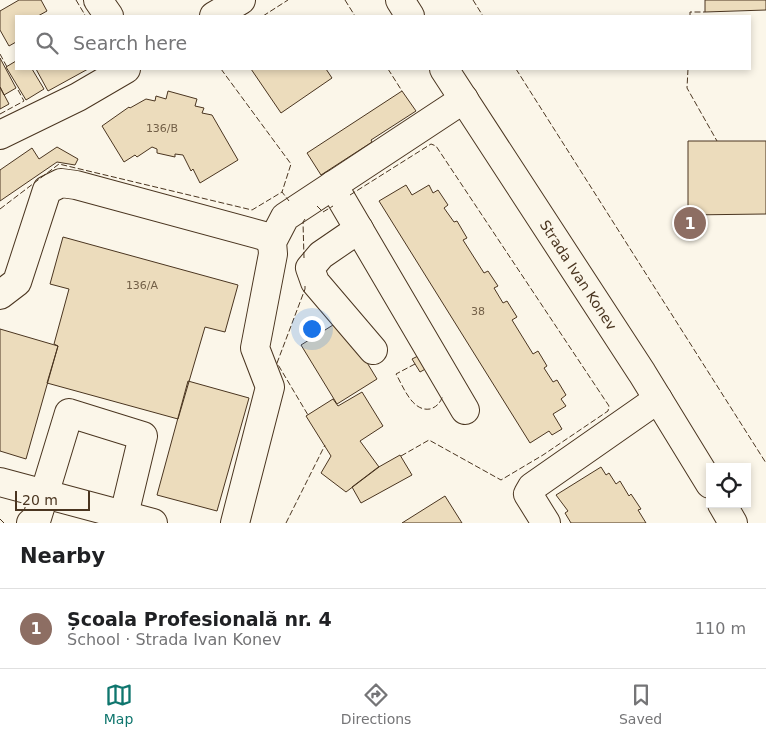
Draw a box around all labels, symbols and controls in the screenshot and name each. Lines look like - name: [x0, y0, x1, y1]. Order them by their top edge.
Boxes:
- search box: [15, 15, 751, 70]
- icon: search: [33, 29, 61, 57]
- text: Search here: [73, 32, 187, 54]
- house number: 136/B: [146, 122, 178, 135]
- pin: 1: [674, 204, 706, 242]
- street label: Strada Ivan Konev: [537, 217, 620, 333]
- house number: 136/A: [126, 279, 159, 292]
- house number: 38: [471, 305, 485, 318]
- your location: [299, 316, 325, 342]
- map controls: [706, 463, 751, 508]
- button: locate: [706, 463, 751, 508]
- scale bar: [15, 488, 90, 511]
- text: 20 m: [22, 492, 58, 508]
- text: Nearby: [20, 544, 105, 568]
- text: Școala Profesională nr. 4: [67, 608, 332, 630]
- text: 1: [30, 619, 42, 638]
- text: 110 m: [695, 619, 746, 638]
- text: School · Strada Ivan Konev: [67, 630, 281, 649]
- tab: Map: [104, 681, 133, 727]
- tab: Directions: [341, 681, 411, 727]
- tab: Saved: [619, 681, 662, 727]

